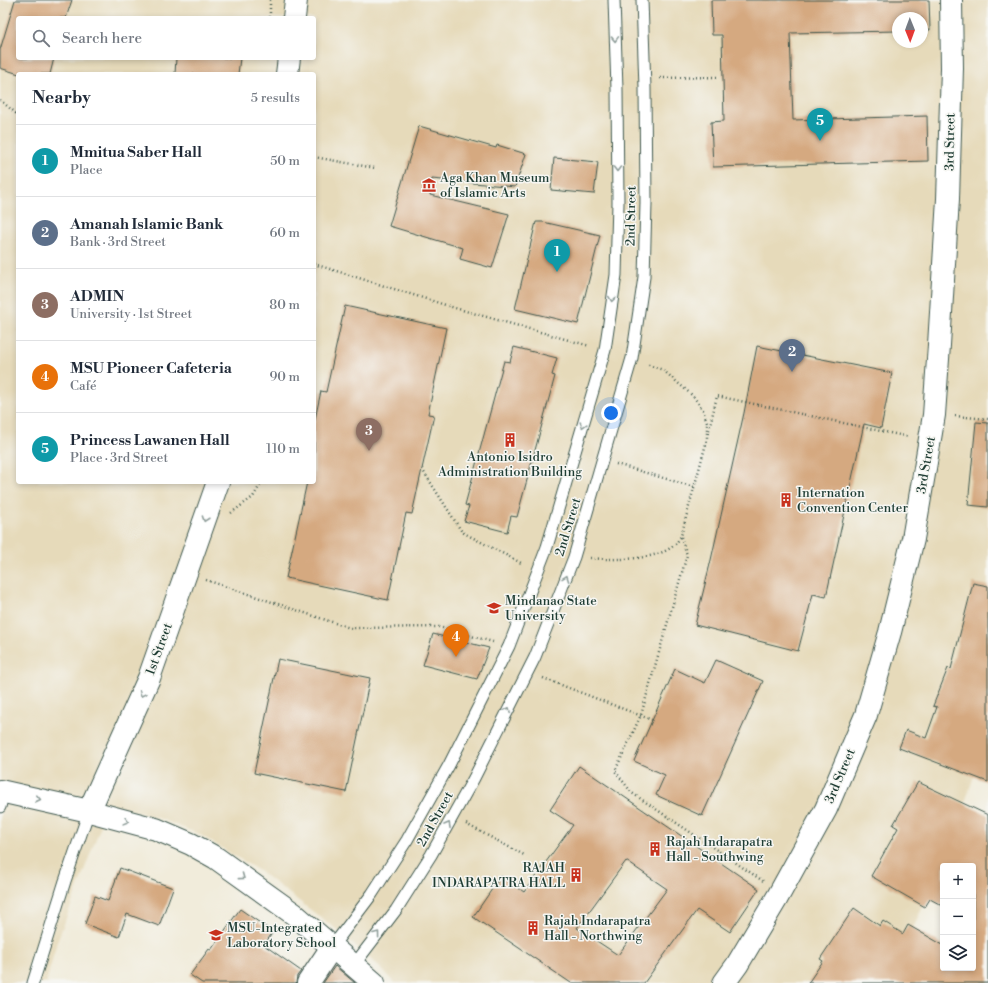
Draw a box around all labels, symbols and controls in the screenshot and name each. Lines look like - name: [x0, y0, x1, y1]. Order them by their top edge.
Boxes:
- north arrow: [892, 12, 928, 48]
- search box: [16, 16, 316, 60]
- icon: search: [30, 27, 52, 49]
- text: Search here: [62, 29, 142, 48]
- one-way arrow: [611, 36, 619, 42]
- text: Nearby: [32, 87, 91, 109]
- text: 5 results: [251, 90, 300, 106]
- pin: 5: [807, 108, 833, 141]
- street label: 3rd Street: [941, 112, 959, 171]
- text: Mmitua Saber Hall: [70, 143, 202, 162]
- text: 1: [42, 153, 48, 169]
- text: 50 m: [270, 153, 300, 169]
- text: Place: [70, 162, 102, 178]
- one-way arrow: [613, 166, 621, 172]
- place label: Aga Khan Museum of Islamic Arts: [439, 170, 550, 201]
- museum icon: Aga Khan Museum of Islamic Arts: [421, 177, 437, 193]
- street label: 2nd Street: [622, 185, 640, 246]
- text: Amanah Islamic Bank: [70, 215, 223, 234]
- text: 2: [41, 225, 49, 241]
- text: 60 m: [269, 225, 300, 241]
- text: Bank · 3rd Street: [70, 234, 166, 250]
- pin: 1: [544, 239, 570, 272]
- text: ADMIN: [70, 287, 124, 306]
- one-way arrow: [608, 296, 617, 302]
- text: 3: [41, 297, 49, 313]
- text: 80 m: [269, 297, 300, 313]
- text: University · 1st Street: [70, 306, 192, 322]
- pin: 2: [779, 339, 805, 372]
- text: MSU Pioneer Cafeteria: [70, 359, 232, 378]
- text: 4: [41, 369, 49, 385]
- text: 90 m: [269, 369, 300, 385]
- text: Café: [70, 378, 97, 394]
- your location: [601, 403, 621, 423]
- pin: 3: [356, 418, 382, 451]
- one-way arrow: [579, 421, 588, 428]
- text: Princess Lawanen Hall: [70, 431, 230, 450]
- building icon: Antonio Isidro Administration Building: [502, 432, 518, 448]
- street label: 3rd Street: [913, 435, 939, 495]
- text: 5: [41, 441, 49, 457]
- text: 110 m: [266, 441, 300, 457]
- place label: Antonio Isidro Administration Building: [437, 449, 582, 480]
- text: Place · 3rd Street: [70, 450, 168, 466]
- place label: Internation Convention Center: [797, 485, 908, 516]
- building icon: Internation Convention Center: [778, 492, 794, 508]
- street label: 2nd Street: [552, 495, 585, 558]
- one-way arrow: [201, 515, 210, 522]
- one-way arrow: [561, 575, 569, 582]
- place label: Mindanao State University: [505, 593, 597, 624]
- school or university icon: Mindanao State University: [486, 600, 502, 616]
- street label: 1st Street: [142, 621, 176, 677]
- pin: 4: [443, 624, 469, 657]
- one-way arrow: [139, 689, 147, 697]
- one-way arrow: [503, 707, 511, 714]
- street label: 3rd Street: [821, 746, 859, 806]
- street label: 2nd Street: [413, 788, 457, 849]
- one-way arrow: [35, 795, 41, 803]
- one-way arrow: [123, 816, 130, 825]
- one-way arrow: [443, 822, 450, 829]
- place label: Rajah Indarapatra Hall - Southwing: [666, 834, 773, 865]
- building icon: Rajah Indarapatra Hall - Southwing: [647, 841, 663, 857]
- place label: RAJAH INDARAPATRA HALL: [432, 860, 566, 891]
- map controls: [940, 863, 976, 971]
- button: +: [940, 863, 976, 899]
- building icon: RAJAH INDARAPATRA HALL: [568, 867, 584, 883]
- one-way arrow: [238, 872, 245, 879]
- button: −: [940, 899, 976, 935]
- place label: Rajah Indarapatra Hall - Northwing: [544, 913, 651, 944]
- place label: MSU-Integrated Laboratory School: [227, 920, 336, 951]
- building icon: Rajah Indarapatra Hall - Northwing: [525, 920, 541, 936]
- school or university icon: MSU-Integrated Laboratory School: [208, 927, 224, 943]
- one-way arrow: [372, 931, 380, 938]
- button: layers: [940, 935, 976, 971]

